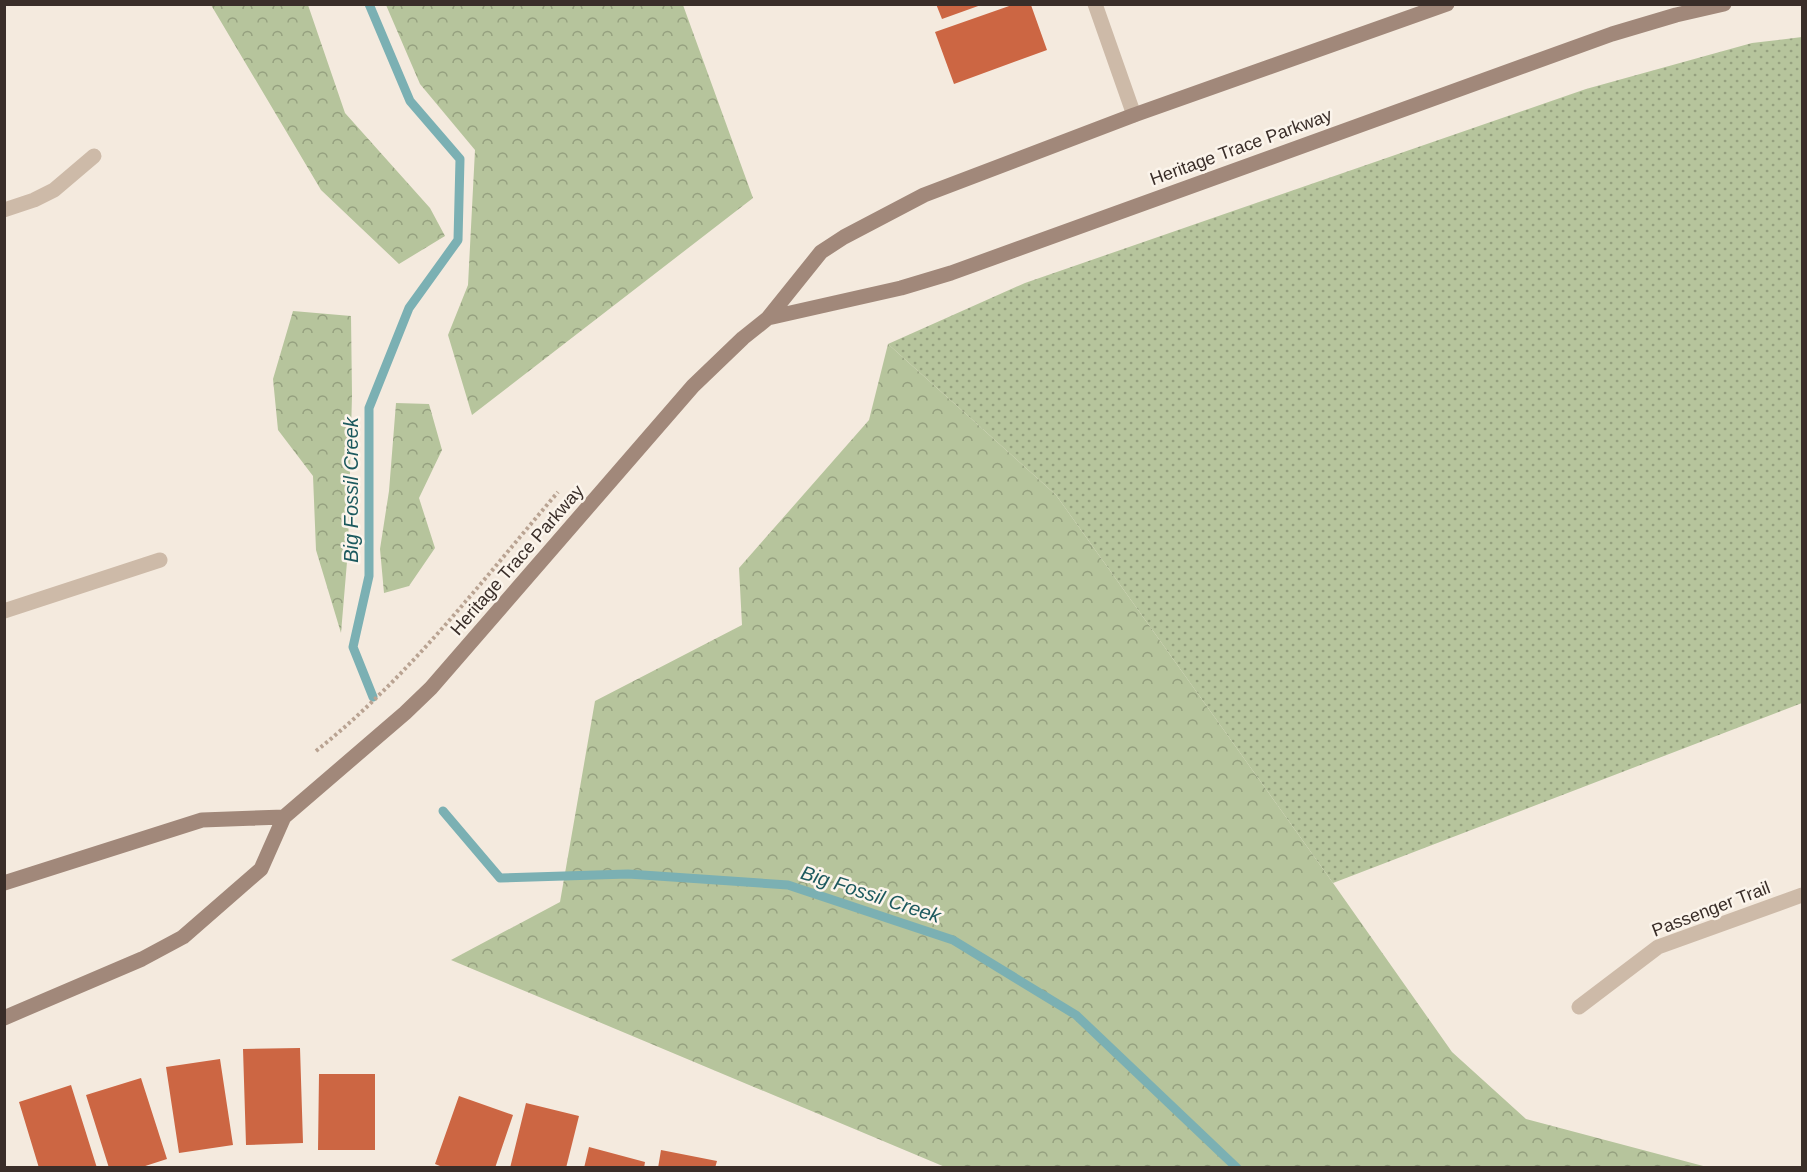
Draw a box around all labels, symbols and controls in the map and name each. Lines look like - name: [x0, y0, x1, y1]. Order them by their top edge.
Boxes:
- street label: Heritage Trace Parkway: [1147, 105, 1335, 189]
- water label: Big Fossil Creek: [340, 416, 362, 563]
- street label: Heritage Trace Parkway: [446, 481, 588, 639]
- water label: Big Fossil Creek: [798, 861, 945, 927]
- street label: Passenger Trail: [1649, 877, 1773, 941]

